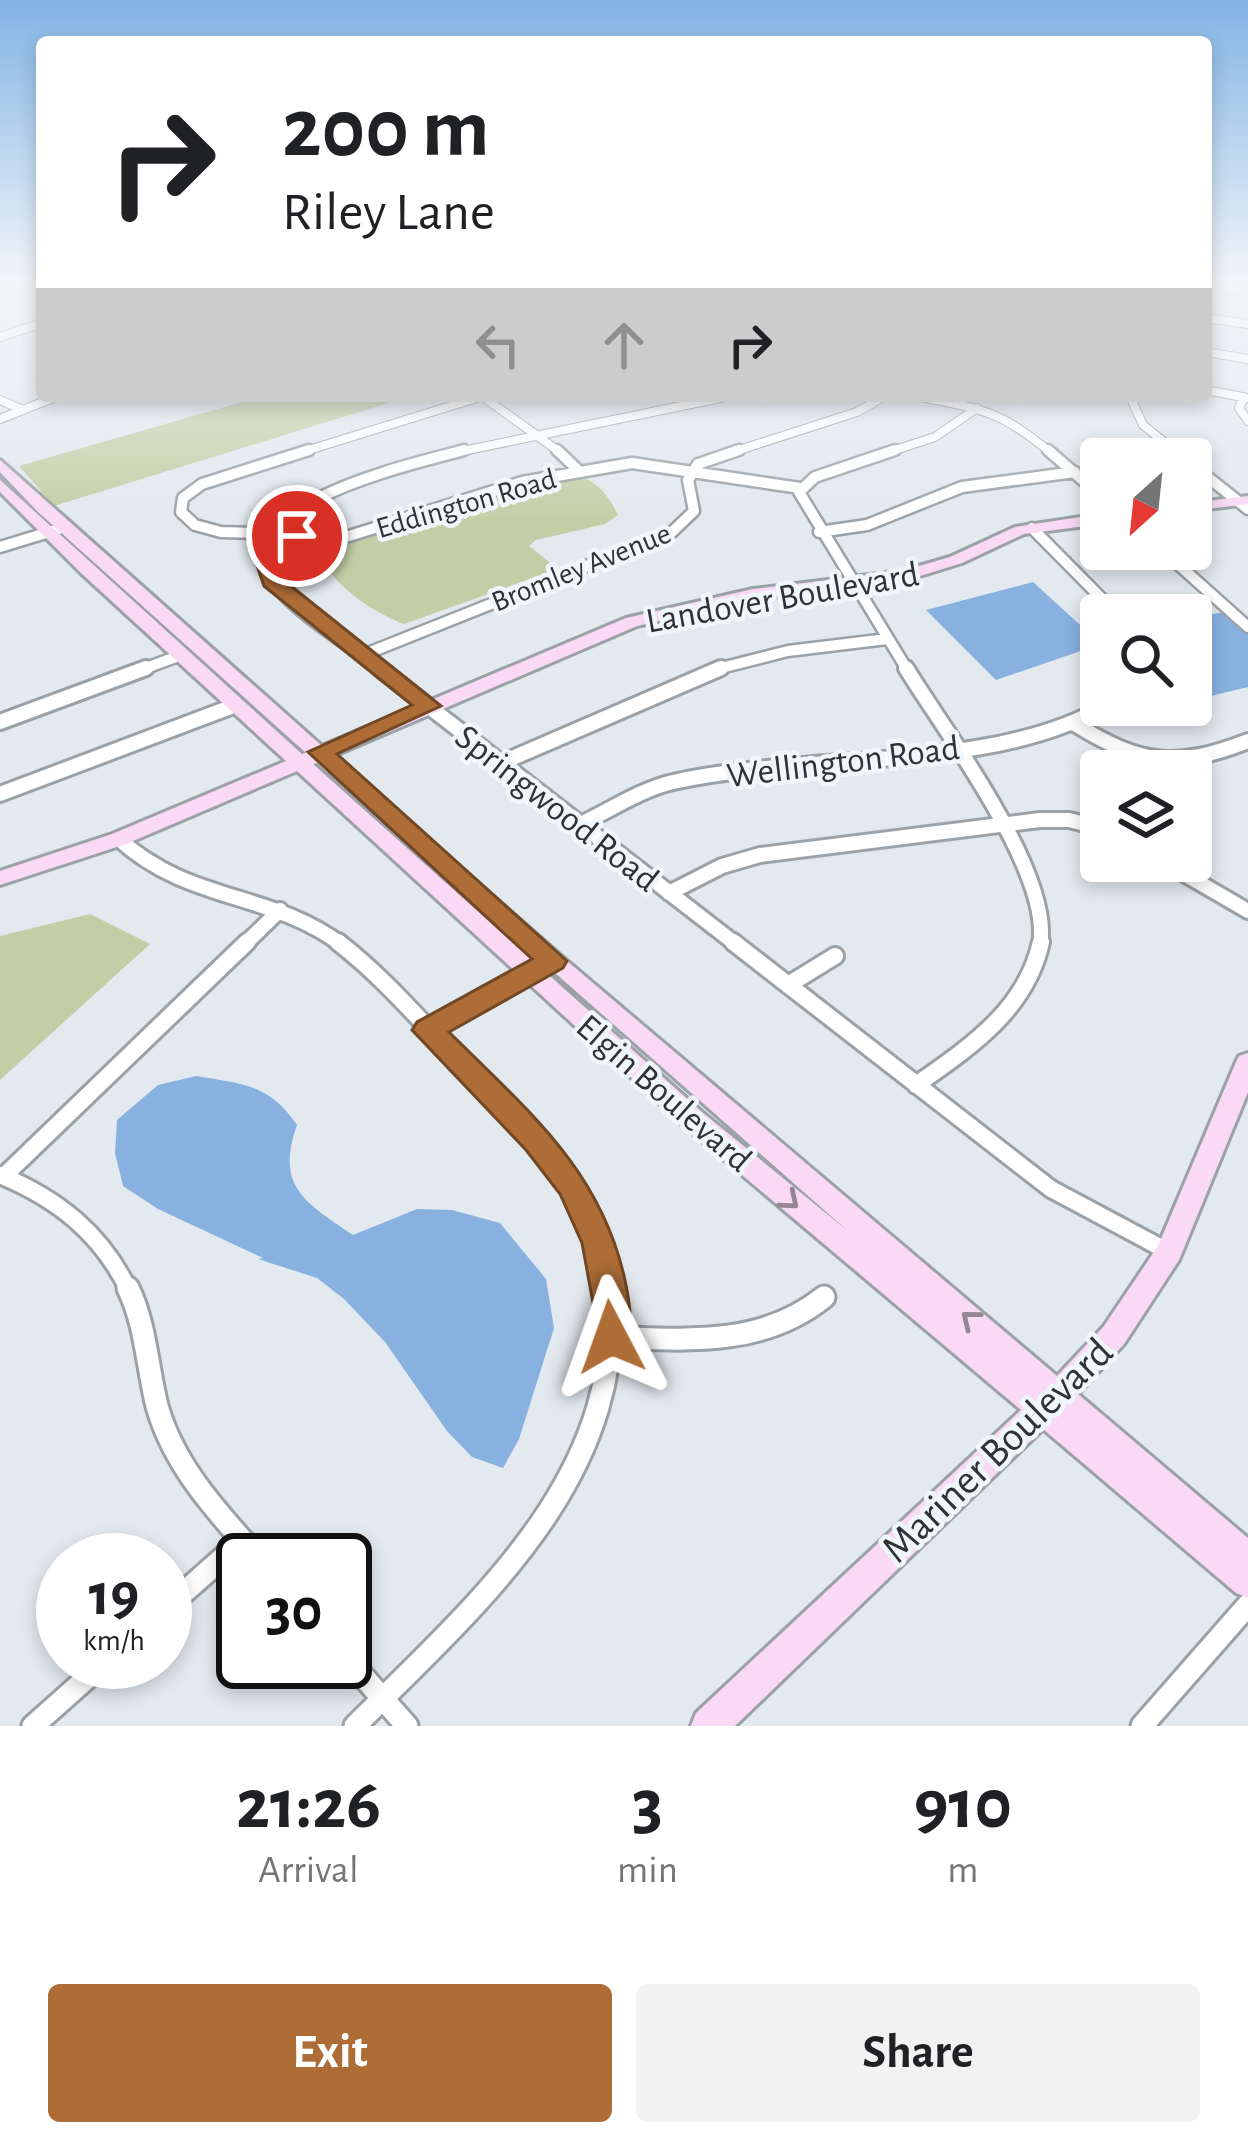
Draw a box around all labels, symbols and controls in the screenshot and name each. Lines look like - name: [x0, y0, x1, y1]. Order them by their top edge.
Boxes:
- icon: right: [84, 84, 240, 240]
- text: 200 m: [282, 88, 490, 172]
- text: Riley Lane: [282, 186, 495, 240]
- icon: left: [465, 312, 531, 378]
- icon: ahead: [591, 312, 657, 378]
- icon: right: [717, 312, 783, 378]
- north arrow: [1080, 438, 1212, 570]
- map controls: [1080, 438, 1212, 882]
- street label: Eddington Road: [373, 464, 560, 544]
- pin: [246, 485, 348, 587]
- icon: arrive: [264, 503, 330, 569]
- street label: Bromley Avenue: [488, 518, 675, 617]
- street label: Landover Boulevard: [643, 556, 921, 640]
- button: search: [1080, 594, 1212, 726]
- street label: Springwood Road: [448, 718, 665, 899]
- street label: Wellington Road: [725, 730, 962, 794]
- button: layers: [1080, 750, 1212, 882]
- street label: Elgin Boulevard: [569, 1008, 758, 1179]
- one-way arrow: [776, 1186, 798, 1208]
- position arrow: [548, 1274, 674, 1400]
- one-way arrow: [962, 1312, 984, 1333]
- street label: Mariner Boulevard: [874, 1330, 1121, 1571]
- speed limit sign: 30: [216, 1533, 372, 1689]
- text: 19: [89, 1566, 139, 1626]
- text: km/h: [83, 1626, 145, 1656]
- text: 21:26: [236, 1769, 381, 1841]
- text: 3: [632, 1769, 663, 1841]
- text: 910: [914, 1769, 1012, 1841]
- text: Arrival: [258, 1851, 359, 1890]
- text: min: [617, 1851, 678, 1890]
- text: m: [947, 1851, 978, 1890]
- button: Exit: [48, 1984, 612, 2122]
- button: Share: [636, 1984, 1200, 2122]

